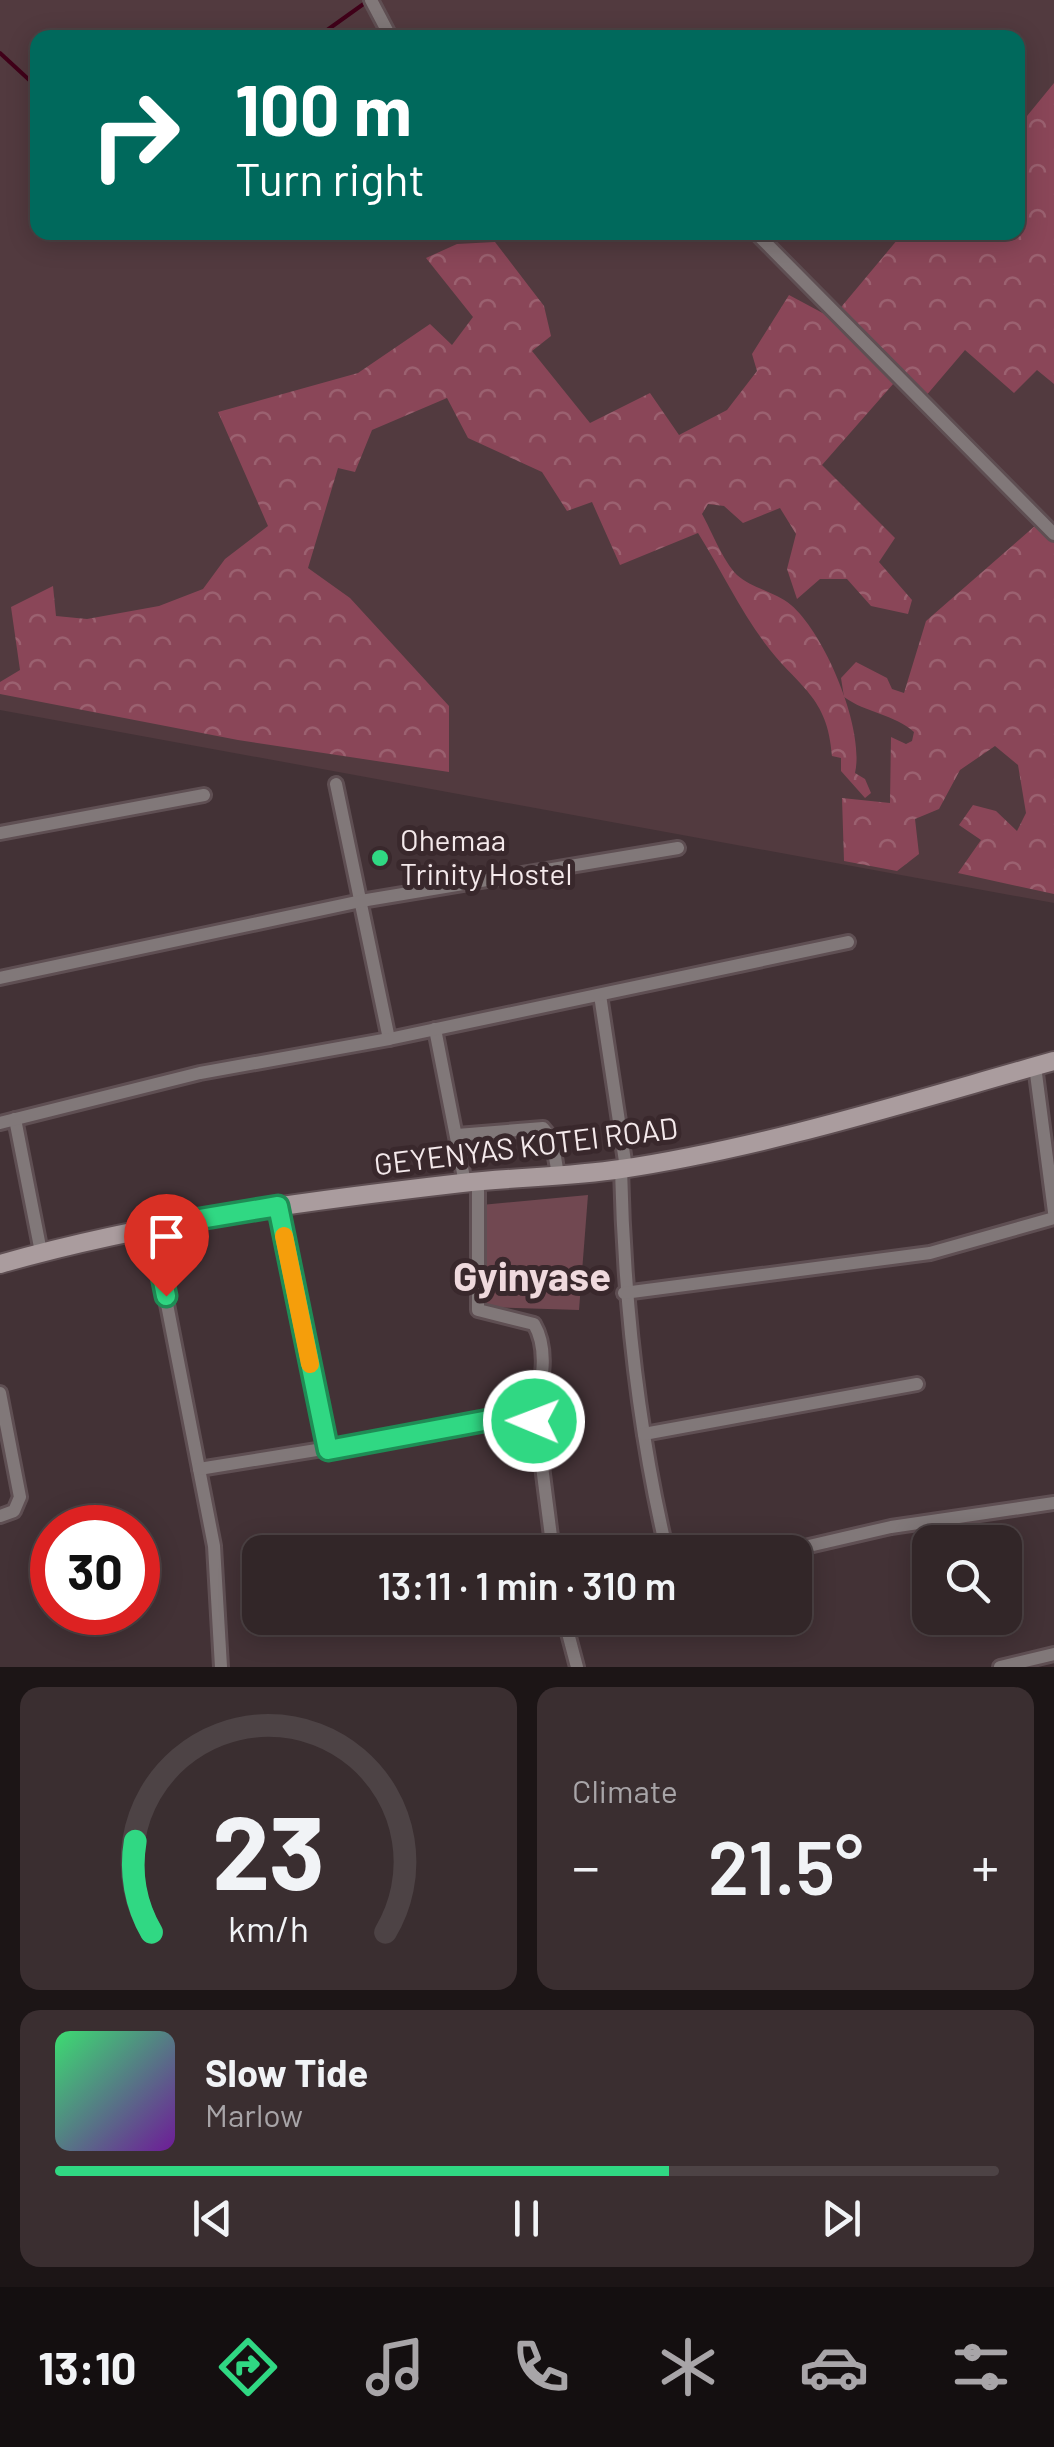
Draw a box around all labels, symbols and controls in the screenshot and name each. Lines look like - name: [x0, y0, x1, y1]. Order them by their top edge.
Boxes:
- text: 100 m: [235, 66, 412, 150]
- icon: right: [70, 70, 200, 200]
- text: Turn right: [235, 151, 425, 205]
- place label: Ohemaa Trinity Hostel: [400, 821, 572, 891]
- marker: Ohemaa Trinity Hostel: [369, 847, 391, 869]
- street label: GEYENYAS KOTEI ROAD: [372, 1109, 680, 1182]
- pin: [124, 1194, 209, 1297]
- icon: arrive: [139, 1209, 194, 1264]
- district label: Gyinyase: [453, 1251, 611, 1299]
- position arrow: [482, 1369, 586, 1473]
- speed limit sign: 30: [30, 1505, 160, 1635]
- map controls: [912, 1525, 1022, 1635]
- button: search: [912, 1525, 1022, 1635]
- text: 13:11 · 1 min · 310 m: [378, 1562, 676, 1608]
- text: Climate: [572, 1771, 678, 1809]
- text: 23: [212, 1786, 325, 1911]
- text: 21.5°: [708, 1820, 863, 1910]
- text: −: [572, 1832, 600, 1898]
- text: +: [971, 1832, 999, 1898]
- text: km/h: [228, 1906, 309, 1949]
- text: Slow Tide: [205, 2049, 368, 2095]
- text: Marlow: [205, 2095, 303, 2133]
- icon: previous: [185, 2191, 240, 2246]
- icon: pause: [499, 2191, 554, 2246]
- icon: next: [814, 2191, 869, 2246]
- icon: directions: [213, 2332, 283, 2402]
- icon: music: [360, 2332, 430, 2402]
- icon: phone: [506, 2332, 576, 2402]
- icon: climate: [653, 2332, 723, 2402]
- icon: car: [799, 2332, 869, 2402]
- icon: filters: [946, 2332, 1016, 2402]
- text: 13:10: [38, 2340, 136, 2394]

